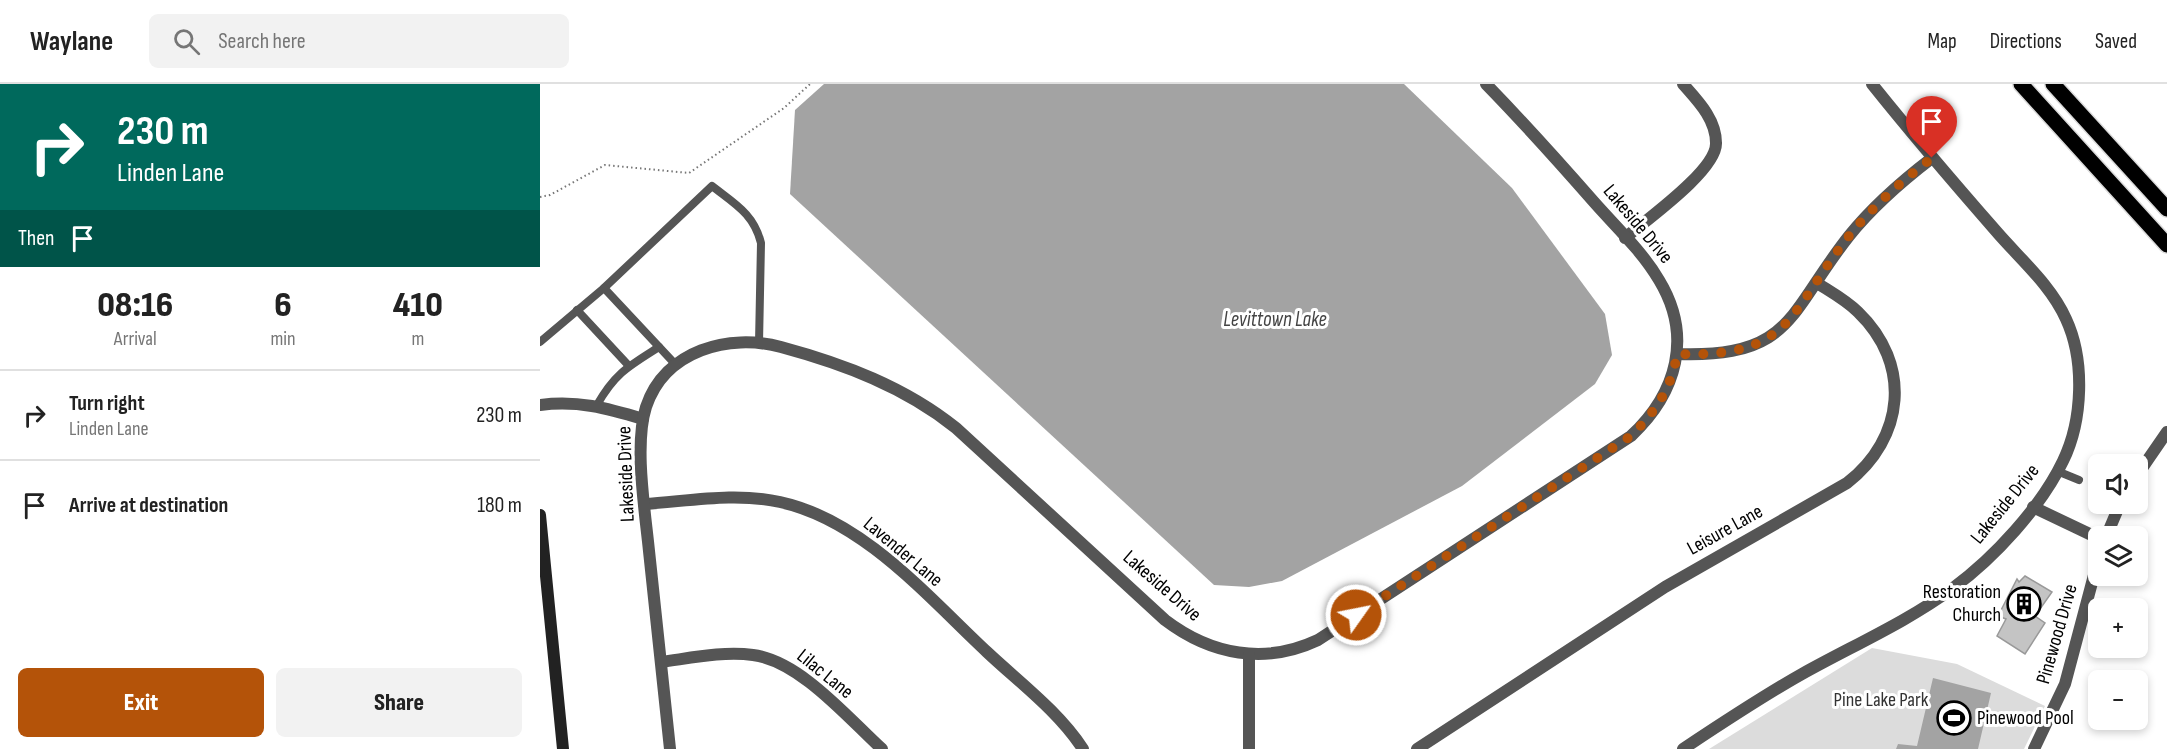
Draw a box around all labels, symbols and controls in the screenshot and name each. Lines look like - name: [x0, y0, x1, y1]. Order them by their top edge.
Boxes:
- search box: [149, 14, 569, 68]
- text: Waylane: [30, 25, 113, 58]
- icon: search: [170, 25, 203, 58]
- text: Search here: [218, 28, 306, 55]
- text: Map: [1927, 29, 1957, 54]
- text: Directions: [1990, 29, 2062, 54]
- text: Saved: [2095, 29, 2137, 54]
- pin: [1906, 96, 1957, 158]
- icon: arrive: [1915, 105, 1948, 138]
- text: 230 m: [117, 106, 209, 157]
- icon: right: [18, 108, 96, 186]
- text: Linden Lane: [117, 157, 224, 189]
- street label: Lakeside Drive: [1598, 180, 1678, 268]
- icon: arrive: [66, 222, 99, 255]
- text: Then: [18, 225, 54, 252]
- text: 08:16: [97, 284, 173, 327]
- text: 6: [274, 284, 292, 327]
- text: 410: [393, 284, 443, 327]
- water label: Levittown Lake: [1223, 307, 1327, 332]
- text: Arrival: [114, 327, 157, 351]
- text: min: [270, 327, 296, 351]
- text: m: [411, 327, 424, 351]
- text: Turn right: [69, 390, 145, 417]
- icon: right: [18, 399, 51, 432]
- text: 230 m: [476, 402, 522, 429]
- text: Linden Lane: [69, 417, 149, 441]
- street label: Lakeside Drive: [612, 426, 640, 522]
- map controls: [2088, 454, 2148, 730]
- button: sound: [2088, 454, 2148, 514]
- street label: Lakeside Drive: [1966, 459, 2044, 549]
- icon: arrive: [18, 489, 51, 522]
- text: Arrive at destination: [69, 492, 228, 519]
- text: 180 m: [477, 492, 522, 519]
- street label: Leisure Lane: [1683, 499, 1767, 561]
- street label: Lavender Lane: [858, 512, 948, 592]
- button: layers: [2088, 526, 2148, 586]
- street label: Lakeside Drive: [1118, 546, 1206, 626]
- place label: Restoration Church: [1923, 580, 2001, 627]
- street label: Pinewood Drive: [2031, 581, 2083, 687]
- position arrow: [1324, 583, 1388, 647]
- building icon: Restoration Church: [2006, 586, 2042, 622]
- button: +: [2088, 598, 2148, 658]
- street label: Lilac Lane: [792, 644, 858, 704]
- button: Exit: [18, 668, 264, 737]
- button: Share: [276, 668, 522, 737]
- button: −: [2088, 670, 2148, 730]
- park label: Pine Lake Park: [1834, 688, 1929, 712]
- sports icon: Pinewood Pool: [1936, 700, 1972, 736]
- place label: Pinewood Pool: [1977, 706, 2074, 730]

